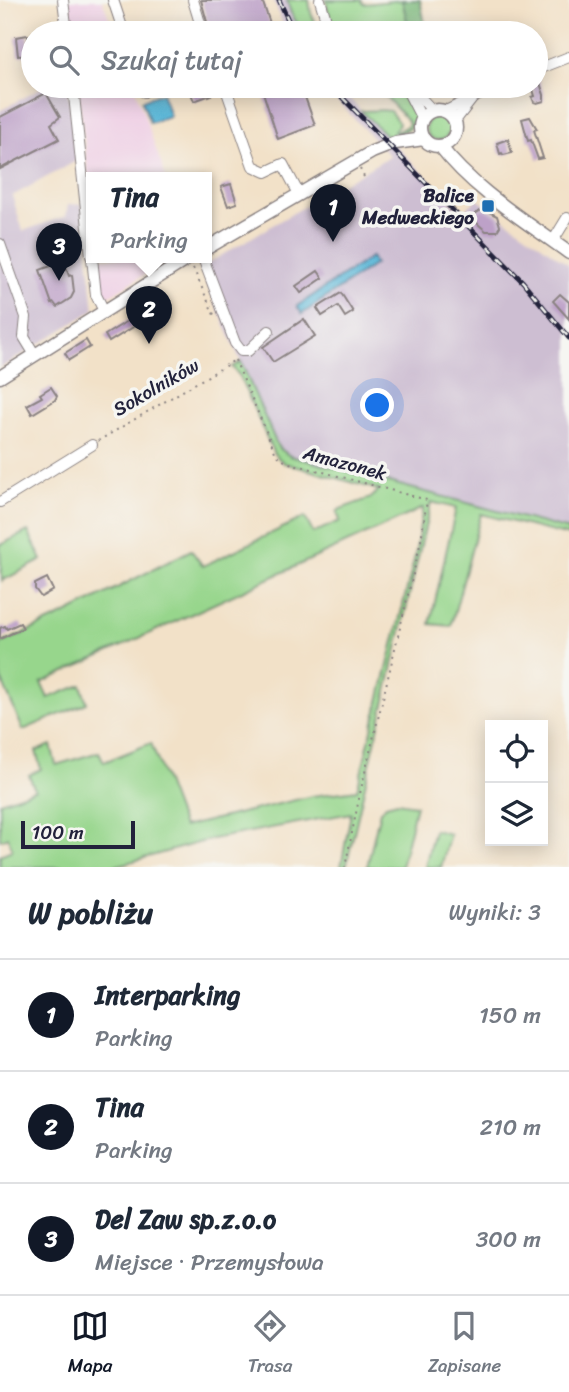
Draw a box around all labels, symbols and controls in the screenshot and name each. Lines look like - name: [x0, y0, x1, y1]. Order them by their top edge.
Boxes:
- search box: [21, 21, 548, 98]
- text: Szukaj tutaj: [101, 37, 242, 83]
- icon: search: [45, 41, 83, 79]
- popup: [86, 172, 212, 263]
- text: Tina: [110, 174, 159, 220]
- place label: Balice Medweckiego: [361, 179, 475, 234]
- pin: 1: [310, 184, 356, 242]
- marker: Balice Medweckiego: [480, 198, 496, 214]
- text: Parking: [110, 220, 188, 261]
- pin: 3: [36, 223, 82, 281]
- pin: 2: [126, 286, 172, 344]
- street label: Sokolników: [107, 349, 205, 425]
- your location: [360, 388, 394, 422]
- street label: Amazonek: [299, 436, 391, 490]
- map controls: [485, 720, 548, 846]
- button: locate: [485, 720, 548, 783]
- button: layers: [485, 783, 548, 846]
- text: 100 m: [32, 816, 84, 849]
- scale bar: [21, 818, 135, 850]
- text: W pobliżu: [28, 886, 153, 940]
- text: Wyniki: 3: [448, 892, 541, 933]
- text: Interparking: [95, 972, 240, 1018]
- text: 1: [46, 995, 56, 1036]
- text: 150 m: [479, 995, 541, 1036]
- text: Parking: [95, 1018, 173, 1059]
- text: Tina: [95, 1084, 144, 1130]
- text: 2: [44, 1107, 58, 1148]
- text: 210 m: [480, 1107, 541, 1148]
- text: Parking: [95, 1130, 173, 1171]
- text: Del Zaw sp.z.o.o: [95, 1196, 276, 1242]
- text: 3: [45, 1219, 57, 1260]
- text: 300 m: [476, 1219, 541, 1260]
- text: Miejsce · Przemysłowa: [95, 1242, 324, 1283]
- tab: Mapa: [68, 1307, 112, 1382]
- tab: Trasa: [248, 1307, 292, 1382]
- tab: Zapisane: [428, 1307, 501, 1382]

